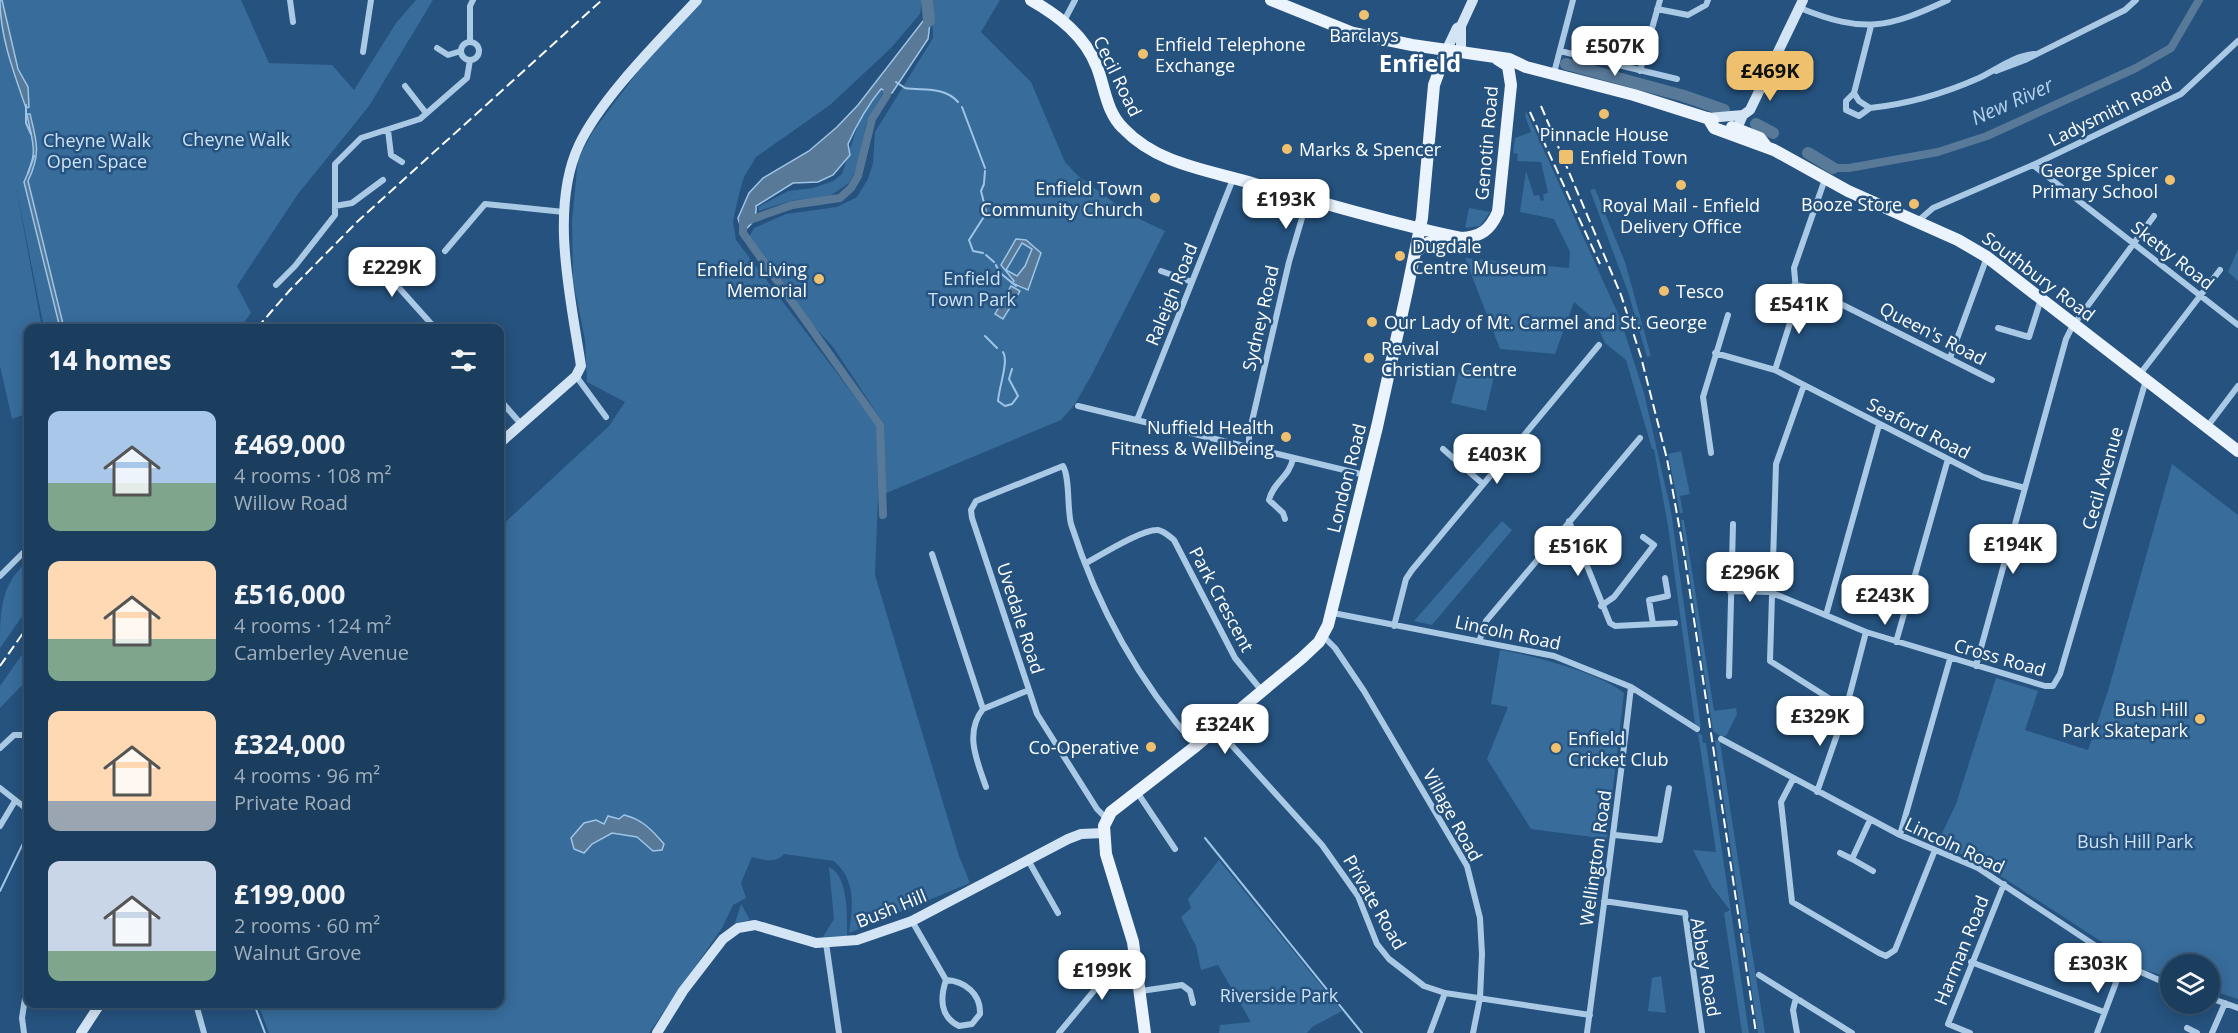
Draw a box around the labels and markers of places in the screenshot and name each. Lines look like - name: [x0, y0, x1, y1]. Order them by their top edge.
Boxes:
- marker: Barclays: [1357, 8, 1371, 22]
- place label: Barclays: [1329, 23, 1399, 47]
- pin: £507K: [1573, 26, 1657, 77]
- place label: Enfield Telephone Exchange: [1155, 32, 1306, 77]
- marker: Enfield Telephone Exchange: [1136, 47, 1150, 61]
- pin: £469K: [1728, 51, 1812, 102]
- marker: Pinnacle House: [1597, 107, 1611, 121]
- place label: Pinnacle House: [1539, 122, 1669, 146]
- place label: Marks & Spencer: [1299, 137, 1442, 161]
- marker: Marks & Spencer: [1280, 142, 1294, 156]
- place label: Enfield Town: [1580, 145, 1688, 169]
- marker: Enfield Town: [1557, 148, 1575, 166]
- place label: George Spicer Primary School: [2032, 158, 2159, 203]
- marker: George Spicer Primary School: [2163, 173, 2177, 187]
- place label: Enfield Town Community Church: [980, 176, 1143, 221]
- marker: Royal Mail - Enfield Delivery Office: [1674, 178, 1688, 192]
- pin: £193K: [1244, 179, 1328, 230]
- marker: Enfield Town Community Church: [1148, 191, 1162, 205]
- place label: Booze Store: [1801, 192, 1902, 216]
- place label: Royal Mail - Enfield Delivery Office: [1602, 193, 1760, 238]
- marker: Booze Store: [1907, 197, 1921, 211]
- place label: Dugdale Centre Museum: [1412, 234, 1547, 279]
- pin: £229K: [350, 247, 434, 298]
- marker: Dugdale Centre Museum: [1393, 249, 1407, 263]
- place label: Enfield Living Memorial: [697, 257, 807, 302]
- marker: Enfield Living Memorial: [812, 272, 826, 286]
- place label: Tesco: [1676, 279, 1724, 303]
- marker: Tesco: [1657, 284, 1671, 298]
- pin: £541K: [1757, 284, 1841, 335]
- place label: Our Lady of Mt. Carmel and St. George: [1384, 310, 1707, 334]
- marker: Our Lady of Mt. Carmel and St. George: [1365, 315, 1379, 329]
- place label: Revival Christian Centre: [1381, 336, 1517, 381]
- marker: Revival Christian Centre: [1362, 351, 1376, 365]
- place label: Nuffield Health Fitness & Wellbeing: [1111, 415, 1274, 460]
- marker: Nuffield Health Fitness & Wellbeing: [1279, 430, 1293, 444]
- pin: £403K: [1455, 434, 1539, 485]
- pin: £194K: [1971, 524, 2055, 575]
- pin: £516K: [1536, 526, 1620, 577]
- pin: £296K: [1708, 552, 1792, 603]
- pin: £243K: [1843, 575, 1927, 626]
- pin: £329K: [1778, 696, 1862, 747]
- place label: Bush Hill Park Skatepark: [2062, 697, 2189, 742]
- pin: £324K: [1183, 704, 1267, 755]
- marker: Bush Hill Park Skatepark: [2193, 712, 2207, 726]
- place label: Enfield Cricket Club: [1568, 726, 1668, 771]
- place label: Co-Operative: [1029, 735, 1139, 759]
- marker: Co-Operative: [1144, 740, 1158, 754]
- marker: Enfield Cricket Club: [1549, 741, 1563, 755]
- pin: £303K: [2056, 943, 2140, 994]
- pin: £199K: [1060, 950, 1144, 1001]

